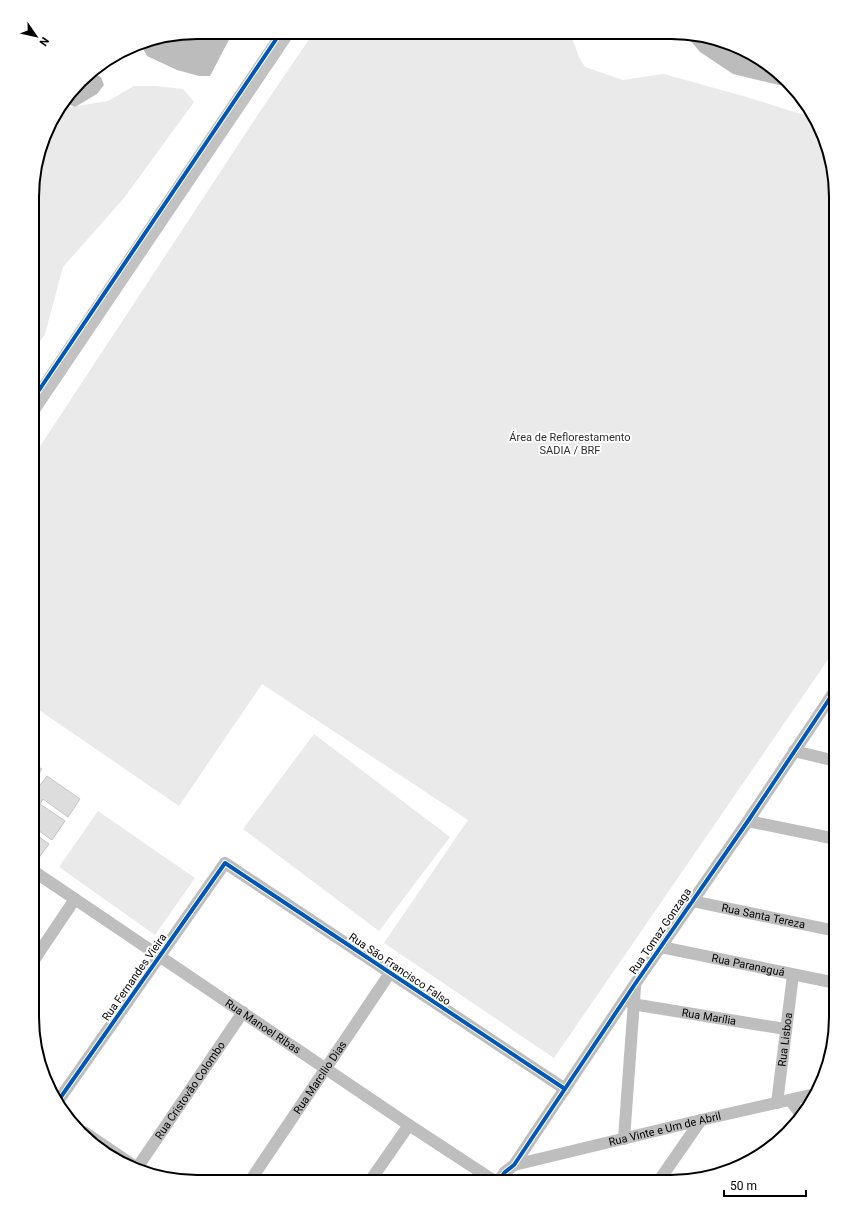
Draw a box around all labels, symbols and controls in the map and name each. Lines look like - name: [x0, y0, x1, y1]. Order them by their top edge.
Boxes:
- north arrow: [16, 16, 56, 56]
- text: N: [36, 34, 51, 48]
- park label: Área de Reflorestamento SADIA / BRF: [509, 431, 631, 457]
- street label: Rua Tomaz Gonzaga: [627, 886, 694, 977]
- street label: Rua Santa Tereza: [720, 901, 806, 931]
- street label: Rua São Francisco Falso: [346, 930, 453, 1008]
- street label: Rua Fernandes Vieira: [99, 931, 169, 1023]
- street label: Rua Paranaguá: [710, 952, 786, 979]
- street label: Rua Manoel Ribas: [223, 997, 303, 1057]
- street label: Rua Marília: [681, 1006, 737, 1028]
- street label: Rua Lisboa: [776, 1012, 795, 1067]
- street label: Rua Marcílio Dias: [291, 1038, 350, 1117]
- street label: Rua Cristovão Colombo: [152, 1039, 228, 1142]
- street label: Rua Vinte e Um de Abril: [607, 1110, 722, 1149]
- scale bar: [724, 1172, 806, 1198]
- text: 50 m: [730, 1179, 757, 1193]

